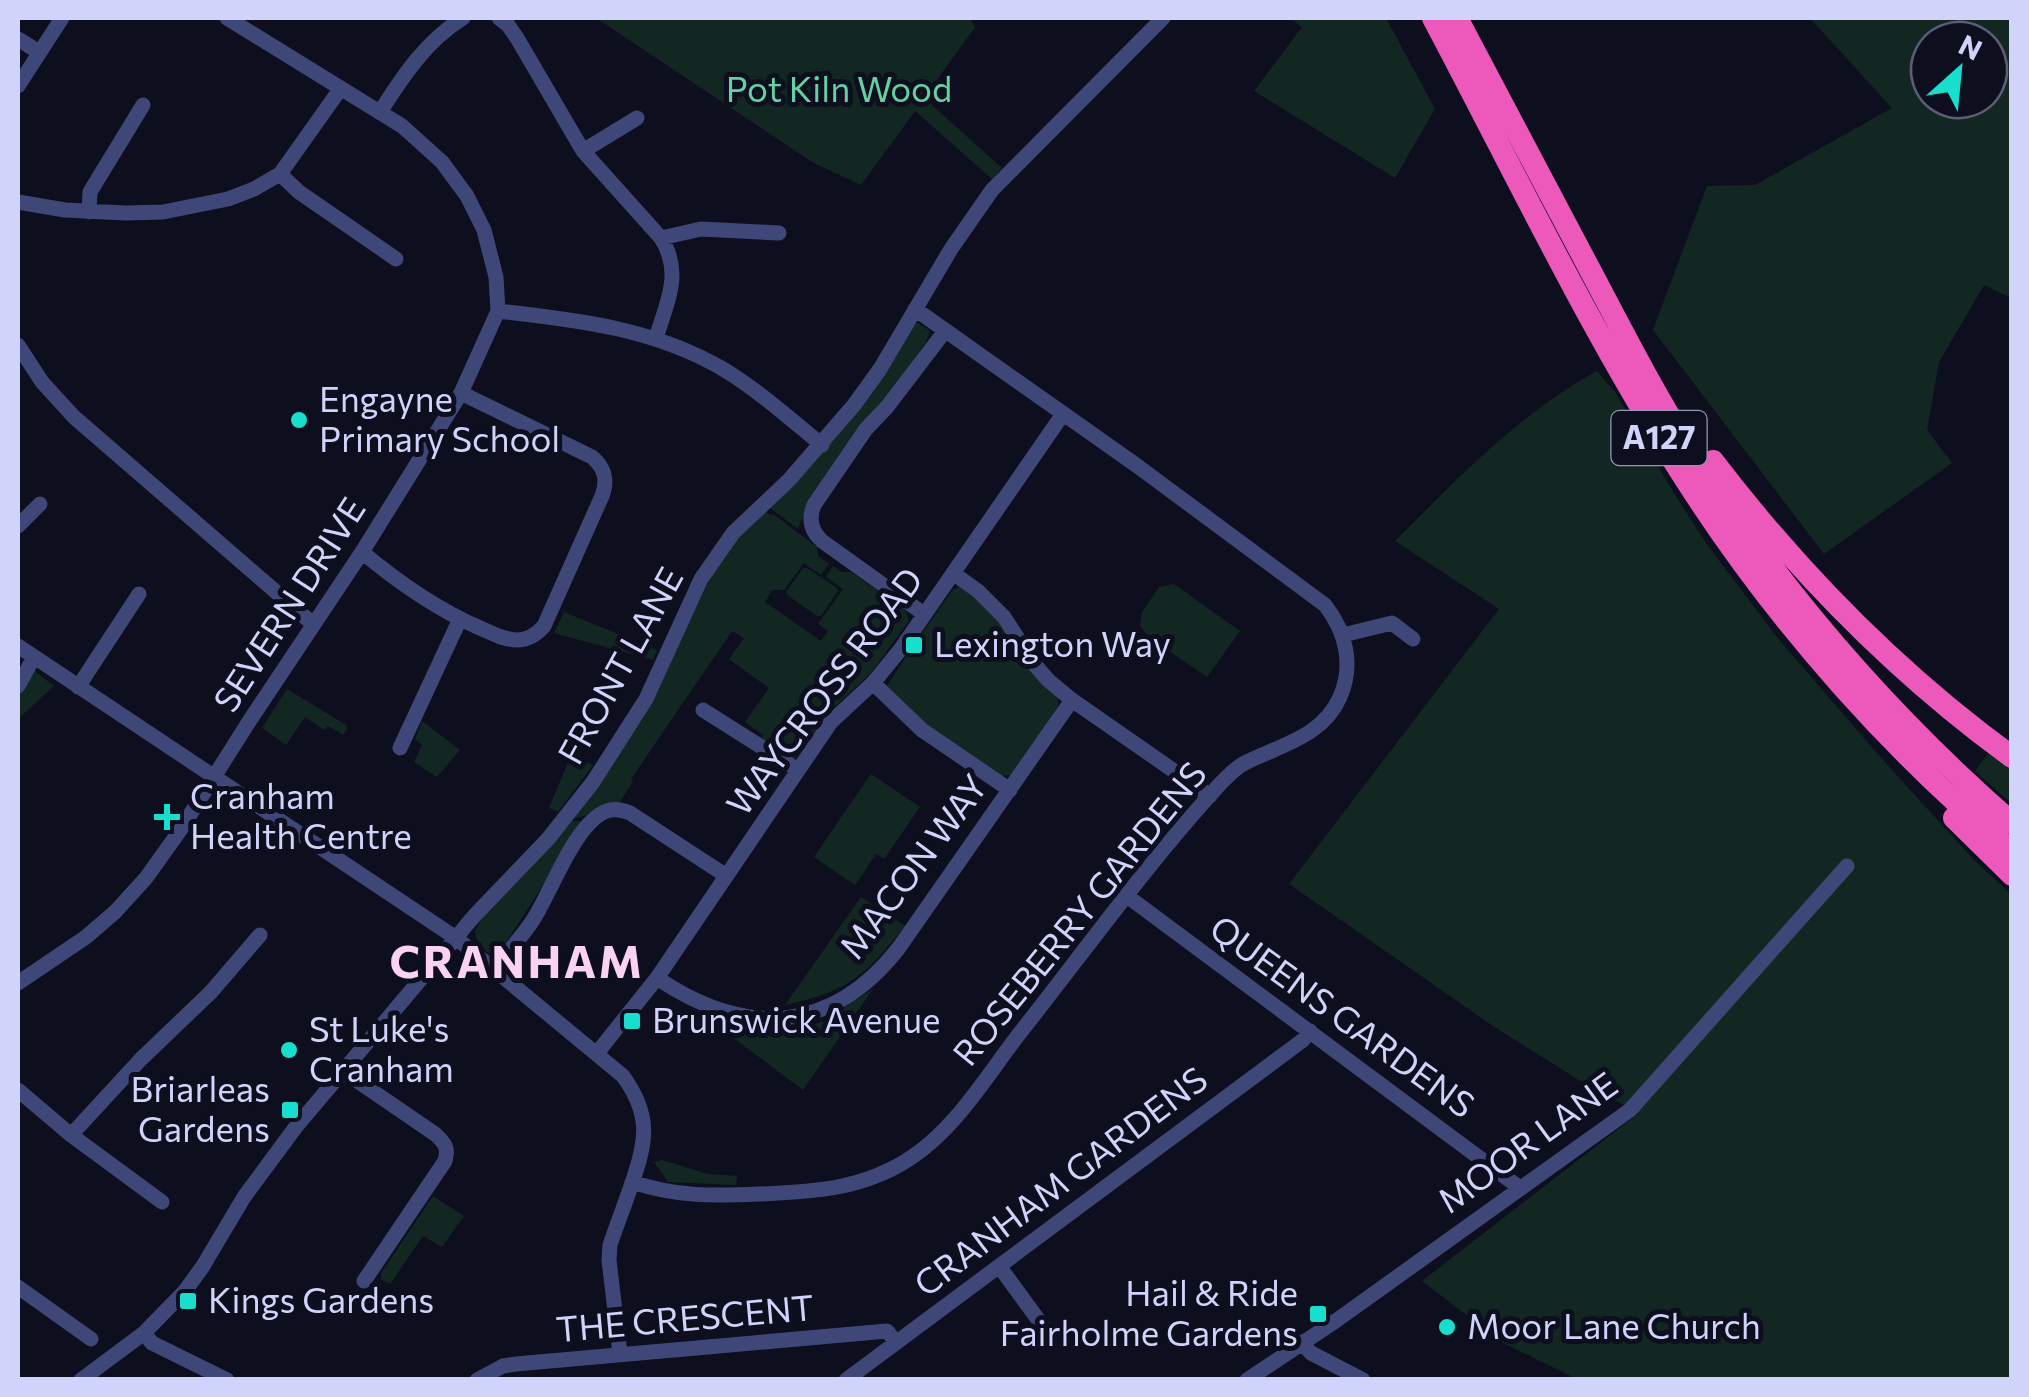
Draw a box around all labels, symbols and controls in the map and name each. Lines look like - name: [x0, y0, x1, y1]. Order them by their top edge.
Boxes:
- north arrow: [1909, 20, 2009, 120]
- text: N: [1954, 27, 1988, 67]
- park label: Pot Kiln Wood: [726, 66, 952, 109]
- place label: Engayne Primary School: [319, 376, 560, 459]
- marker: Engayne Primary School: [288, 409, 310, 431]
- road number: A127: [1612, 411, 1706, 465]
- street label: SEVERN DRIVE: [203, 489, 373, 719]
- street label: WAYCROSS ROAD: [716, 558, 930, 823]
- street label: FRONT LANE: [547, 559, 691, 771]
- place label: Lexington Way: [934, 621, 1171, 664]
- marker: Lexington Way: [903, 634, 925, 656]
- street label: ROSEBERRY GARDENS: [942, 752, 1214, 1073]
- street label: MACON WAY: [829, 765, 995, 966]
- place label: Cranham Health Centre: [190, 773, 412, 856]
- marker: Cranham Health Centre: [154, 804, 180, 830]
- street label: QUEENS GARDENS: [1203, 905, 1484, 1125]
- district label: CRANHAM: [390, 932, 644, 987]
- place label: Brunswick Avenue: [652, 997, 940, 1040]
- place label: St Luke's Cranham: [309, 1006, 454, 1089]
- marker: Brunswick Avenue: [621, 1010, 643, 1032]
- marker: St Luke's Cranham: [278, 1039, 300, 1061]
- street label: CRANHAM GARDENS: [905, 1056, 1214, 1304]
- street label: MOOR LANE: [1428, 1061, 1625, 1221]
- place label: Briarleas Gardens: [131, 1066, 270, 1149]
- marker: Briarleas Gardens: [279, 1099, 301, 1121]
- place label: Hail & Ride Fairholme Gardens: [1000, 1270, 1298, 1353]
- place label: Kings Gardens: [208, 1277, 434, 1320]
- street label: THE CRESCENT: [554, 1284, 815, 1349]
- marker: Kings Gardens: [177, 1290, 199, 1312]
- marker: Hail & Ride Fairholme Gardens: [1307, 1303, 1329, 1325]
- place label: Moor Lane Church: [1467, 1303, 1761, 1346]
- marker: Moor Lane Church: [1436, 1316, 1458, 1338]

